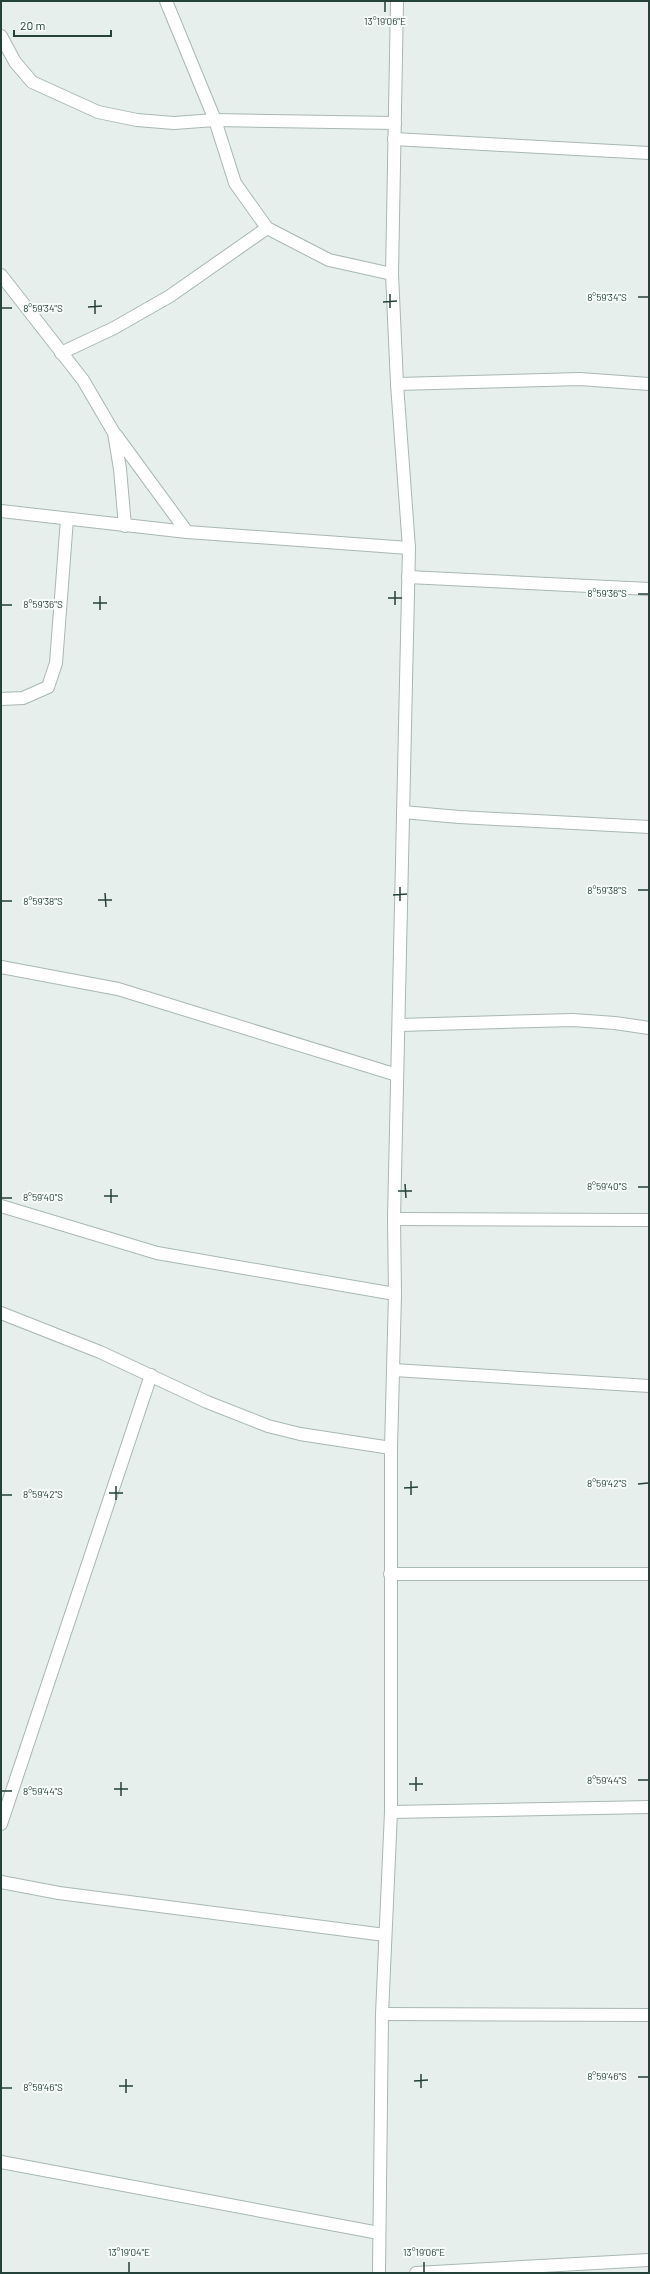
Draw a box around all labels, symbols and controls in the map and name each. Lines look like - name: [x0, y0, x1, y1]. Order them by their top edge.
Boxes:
- scale bar: [14, 12, 111, 38]
- text: 13°19'06"E: [364, 15, 406, 27]
- text: 20 m: [20, 18, 46, 32]
- text: 8°59'34"S: [587, 291, 627, 303]
- text: 8°59'34"S: [23, 302, 63, 314]
- text: 8°59'36"S: [587, 587, 627, 599]
- text: 8°59'36"S: [23, 598, 63, 610]
- text: 8°59'38"S: [587, 884, 627, 896]
- text: 8°59'38"S: [23, 895, 63, 907]
- text: 8°59'40"S: [587, 1180, 627, 1192]
- text: 8°59'40"S: [23, 1191, 63, 1203]
- text: 8°59'42"S: [587, 1477, 627, 1489]
- text: 8°59'42"S: [23, 1488, 63, 1500]
- text: 8°59'44"S: [587, 1774, 627, 1786]
- text: 8°59'44"S: [23, 1785, 63, 1797]
- text: 8°59'46"S: [587, 2070, 627, 2082]
- text: 8°59'46"S: [23, 2081, 63, 2093]
- text: 13°19'04"E: [108, 2246, 150, 2258]
- text: 13°19'06"E: [403, 2246, 445, 2258]

